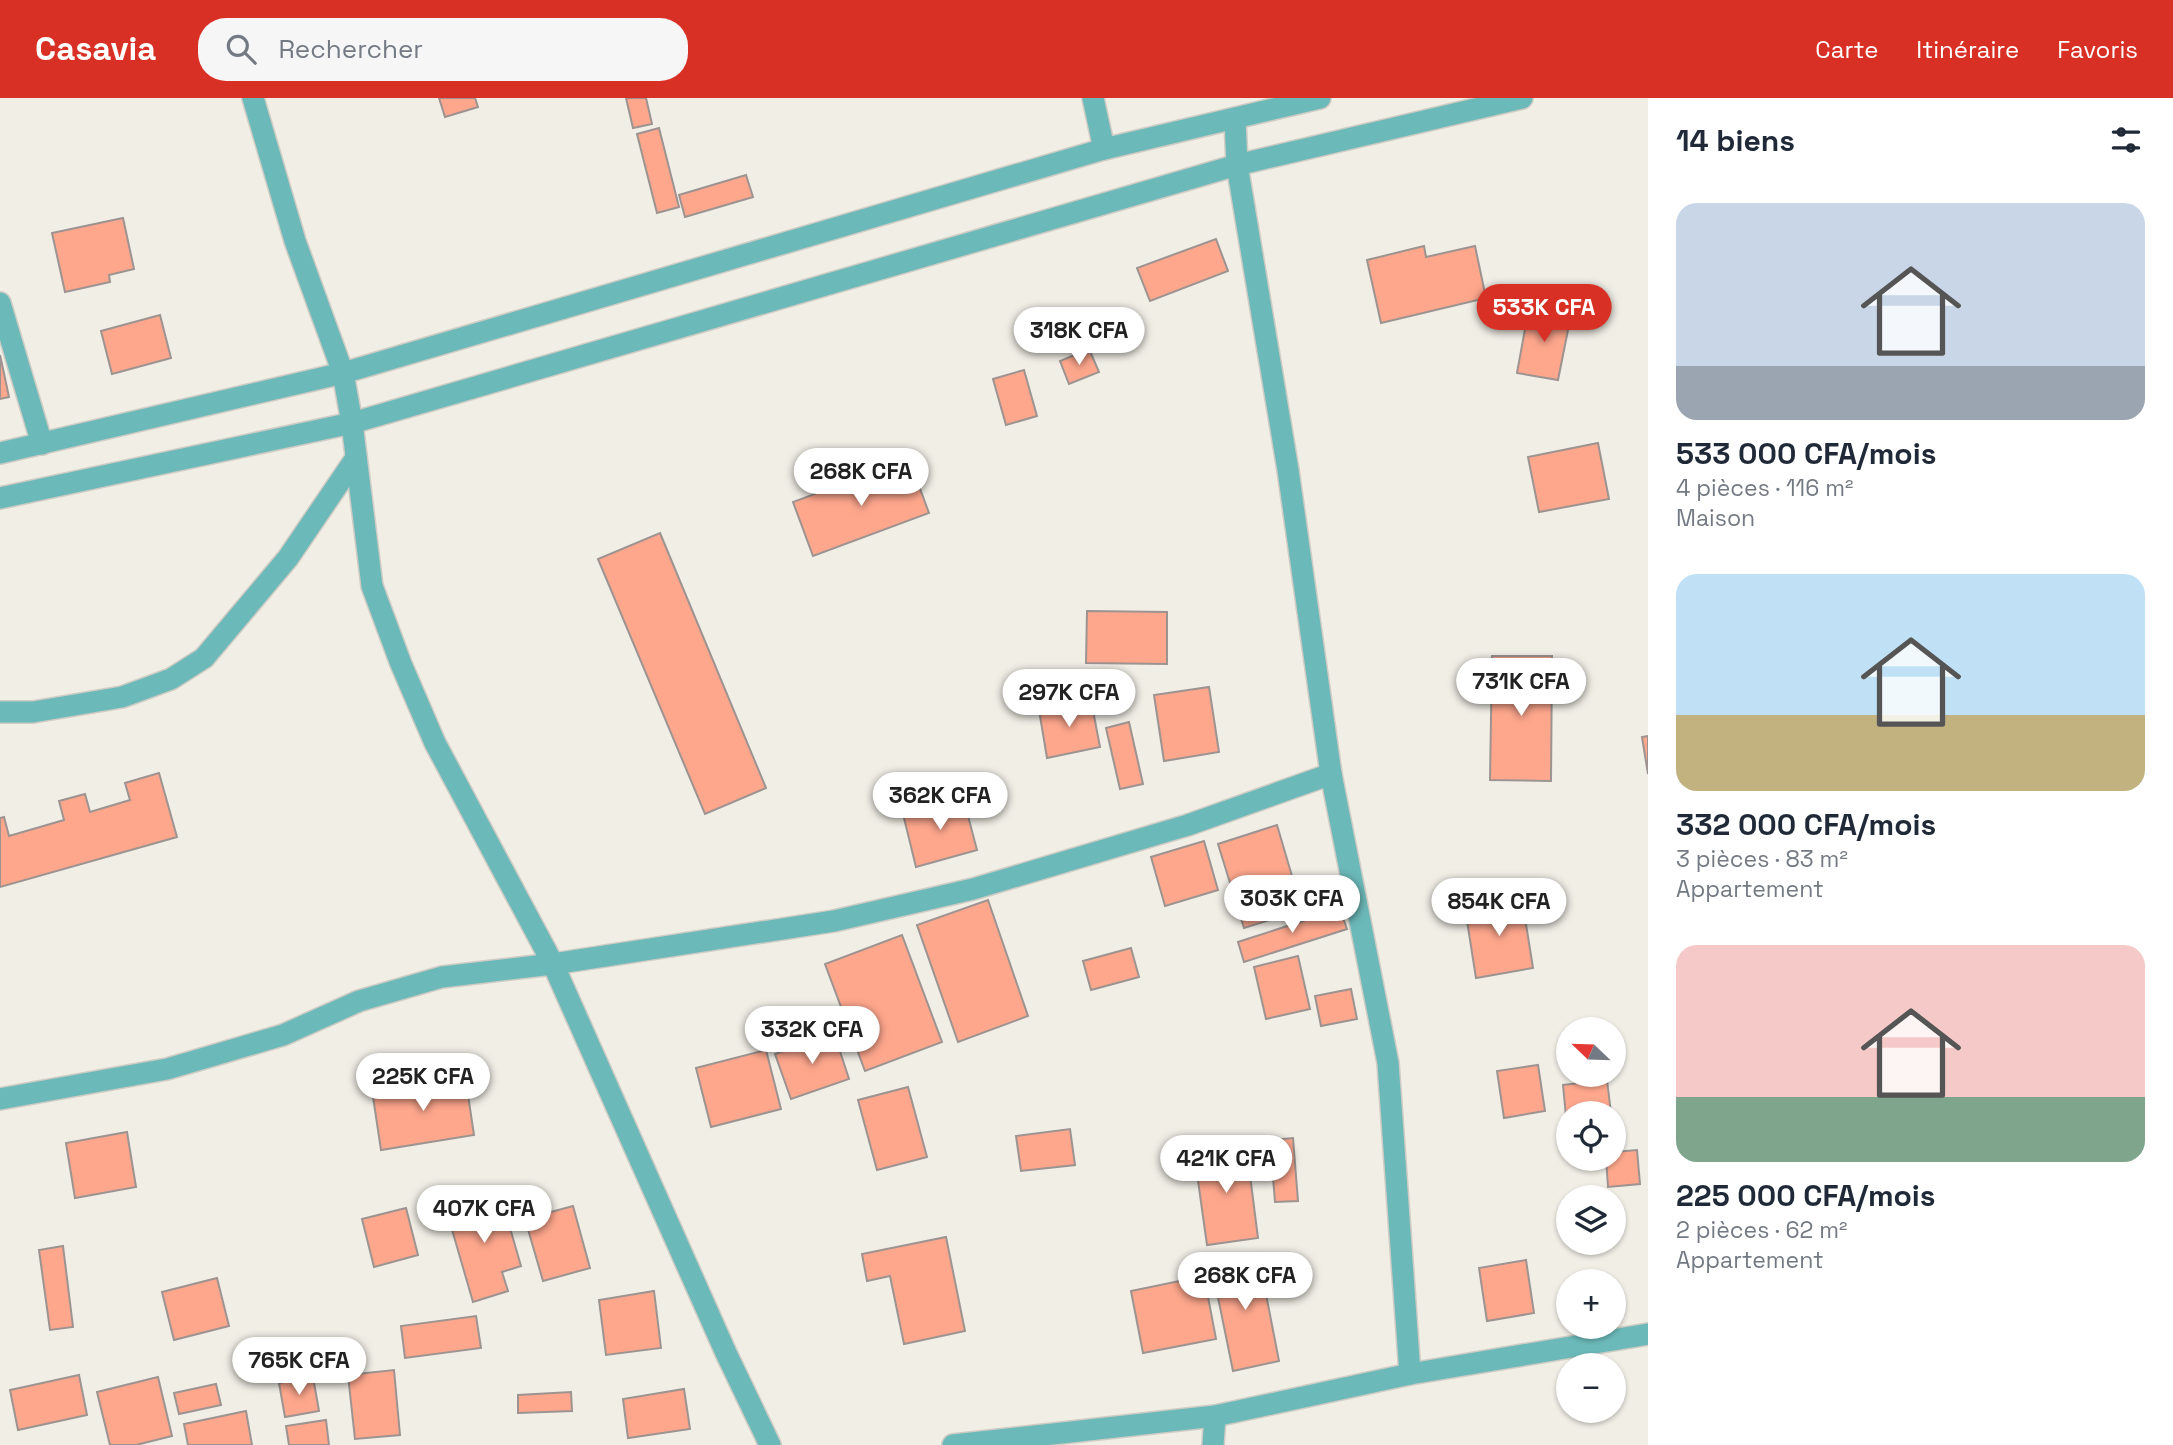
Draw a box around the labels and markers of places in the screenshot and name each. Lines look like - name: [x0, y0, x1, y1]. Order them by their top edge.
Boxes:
- pin: 533K CFA: [1472, 285, 1616, 344]
- pin: 318K CFA: [1007, 308, 1151, 367]
- pin: 268K CFA: [789, 448, 933, 508]
- pin: 731K CFA: [1449, 658, 1593, 718]
- pin: 297K CFA: [997, 670, 1141, 729]
- pin: 362K CFA: [868, 772, 1012, 832]
- pin: 303K CFA: [1220, 876, 1364, 935]
- pin: 854K CFA: [1427, 878, 1571, 938]
- pin: 332K CFA: [740, 1006, 884, 1066]
- pin: 225K CFA: [351, 1054, 495, 1113]
- pin: 421K CFA: [1154, 1136, 1298, 1195]
- pin: 407K CFA: [412, 1186, 556, 1245]
- pin: 268K CFA: [1173, 1252, 1317, 1312]
- pin: 765K CFA: [227, 1338, 371, 1397]

